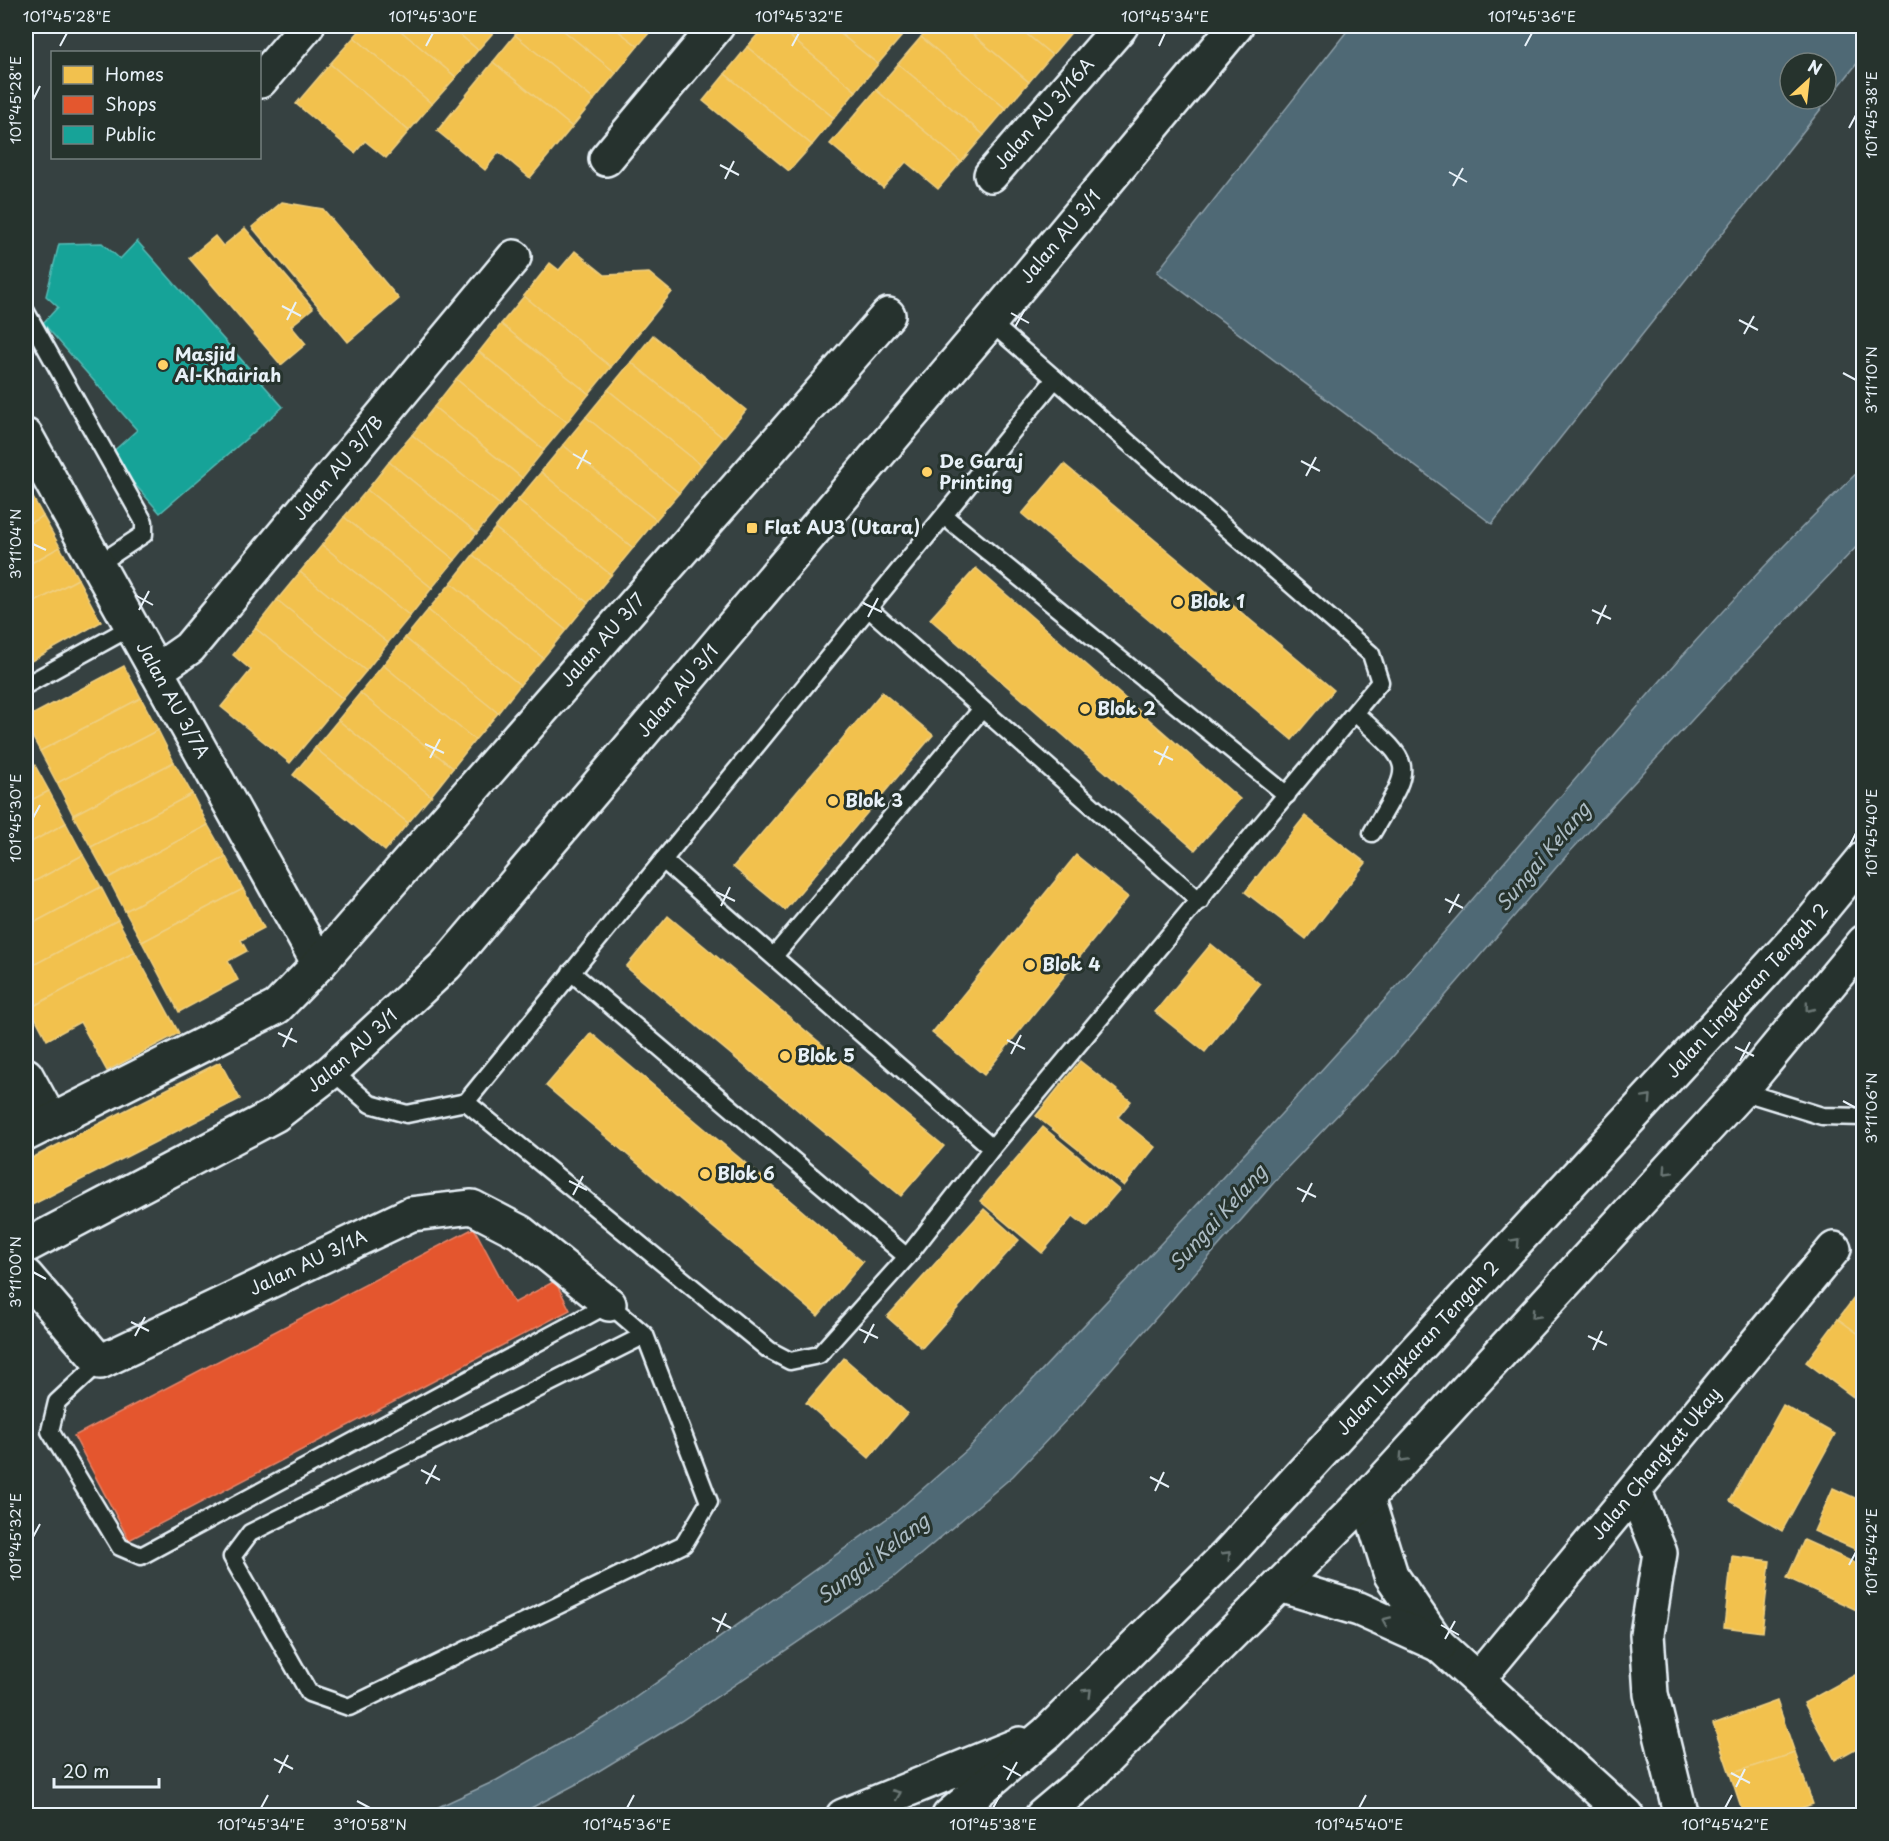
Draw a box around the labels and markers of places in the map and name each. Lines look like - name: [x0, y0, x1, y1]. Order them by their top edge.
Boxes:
- place label: Masjid Al-Khairiah: [175, 340, 281, 388]
- marker: Masjid Al-Khairiah: [156, 358, 170, 372]
- place label: De Garaj Printing: [939, 447, 1023, 495]
- marker: De Garaj Printing: [920, 465, 934, 479]
- place label: Flat AU3 (Utara): [764, 513, 920, 540]
- marker: Flat AU3 (Utara): [745, 521, 759, 535]
- place label: Blok 1: [1190, 587, 1245, 614]
- marker: Blok 1: [1171, 595, 1185, 609]
- place label: Blok 2: [1097, 694, 1156, 721]
- marker: Blok 2: [1078, 702, 1092, 716]
- place label: Blok 3: [845, 786, 903, 813]
- marker: Blok 3: [826, 794, 840, 808]
- place label: Blok 4: [1042, 950, 1101, 977]
- marker: Blok 4: [1023, 958, 1037, 972]
- place label: Blok 5: [797, 1041, 855, 1068]
- marker: Blok 5: [778, 1049, 792, 1063]
- place label: Blok 6: [717, 1159, 775, 1186]
- marker: Blok 6: [698, 1167, 712, 1181]

